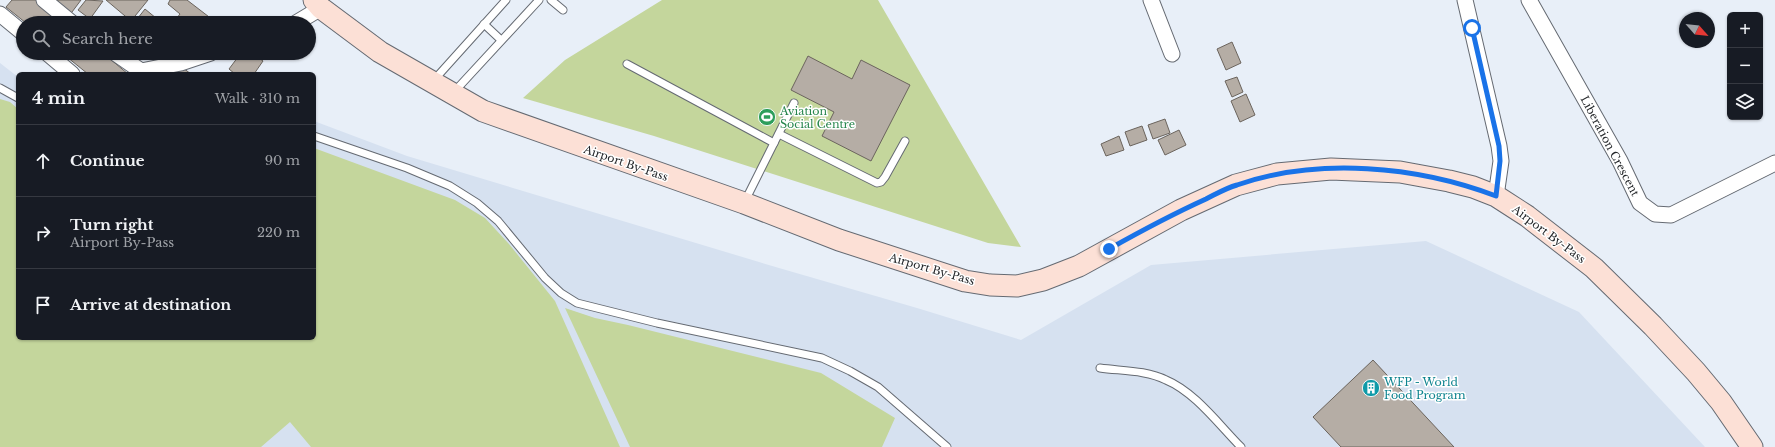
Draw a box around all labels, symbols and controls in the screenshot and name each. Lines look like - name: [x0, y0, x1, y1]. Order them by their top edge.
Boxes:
- north arrow: [1679, 12, 1715, 48]
- map controls: [1727, 12, 1763, 120]
- button: +: [1727, 12, 1763, 48]
- search box: [16, 16, 316, 60]
- route start: [1463, 19, 1481, 37]
- icon: search: [30, 27, 52, 49]
- text: Search here: [62, 29, 153, 48]
- button: −: [1727, 48, 1763, 84]
- button: layers: [1727, 84, 1763, 120]
- text: 4 min: [32, 88, 85, 109]
- text: Walk · 310 m: [215, 90, 300, 107]
- street label: Liberation Crescent: [1578, 93, 1643, 199]
- place label: Aviation Social Centre: [779, 104, 855, 131]
- sports icon: Aviation Social Centre: [757, 107, 777, 127]
- street label: Airport By-Pass: [581, 142, 670, 184]
- icon: ahead: [32, 150, 54, 172]
- text: Continue: [70, 151, 145, 170]
- text: 90 m: [265, 152, 300, 169]
- street label: Airport By-Pass: [1509, 201, 1588, 266]
- text: Turn right: [70, 215, 153, 234]
- icon: right: [32, 222, 54, 244]
- text: 220 m: [257, 224, 300, 241]
- text: Airport By-Pass: [70, 234, 174, 251]
- route end: [1100, 240, 1118, 258]
- street label: Airport By-Pass: [887, 250, 976, 288]
- icon: arrive: [32, 294, 54, 316]
- text: Arrive at destination: [70, 295, 231, 314]
- place label: WFP - World Food Program: [1383, 375, 1466, 402]
- building icon: WFP - World Food Program: [1361, 378, 1381, 398]

